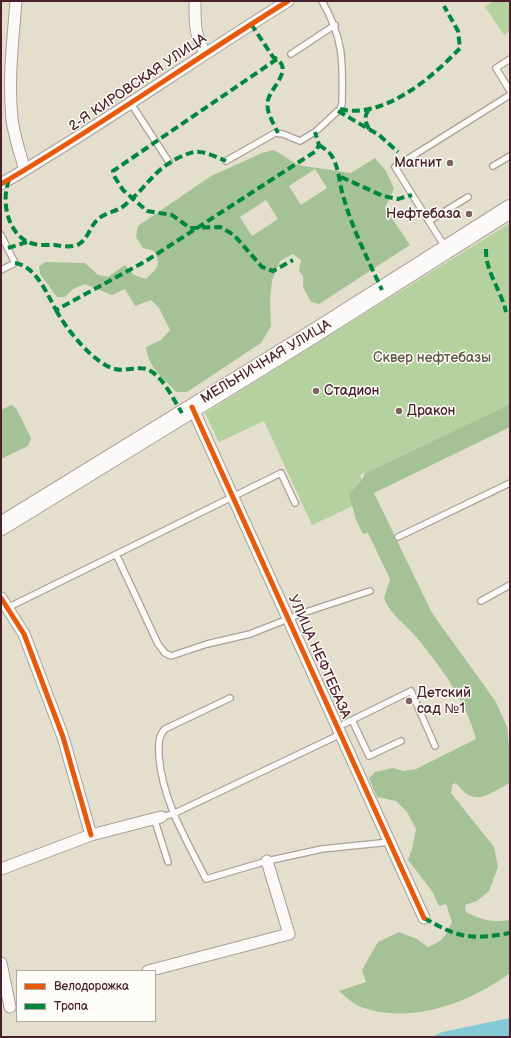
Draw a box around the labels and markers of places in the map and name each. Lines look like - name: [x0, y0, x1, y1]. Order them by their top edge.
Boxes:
- place label: Магнит: [394, 155, 442, 171]
- marker: Магнит: [445, 158, 455, 168]
- place label: Нефтебаза: [386, 206, 461, 222]
- marker: Нефтебаза: [464, 209, 474, 219]
- place label: Стадион: [324, 383, 380, 399]
- marker: Стадион: [311, 386, 321, 396]
- place label: Дракон: [407, 403, 456, 419]
- marker: Дракон: [394, 406, 404, 416]
- place label: Детский сад №1: [417, 685, 471, 718]
- marker: Детский сад №1: [404, 696, 414, 706]

